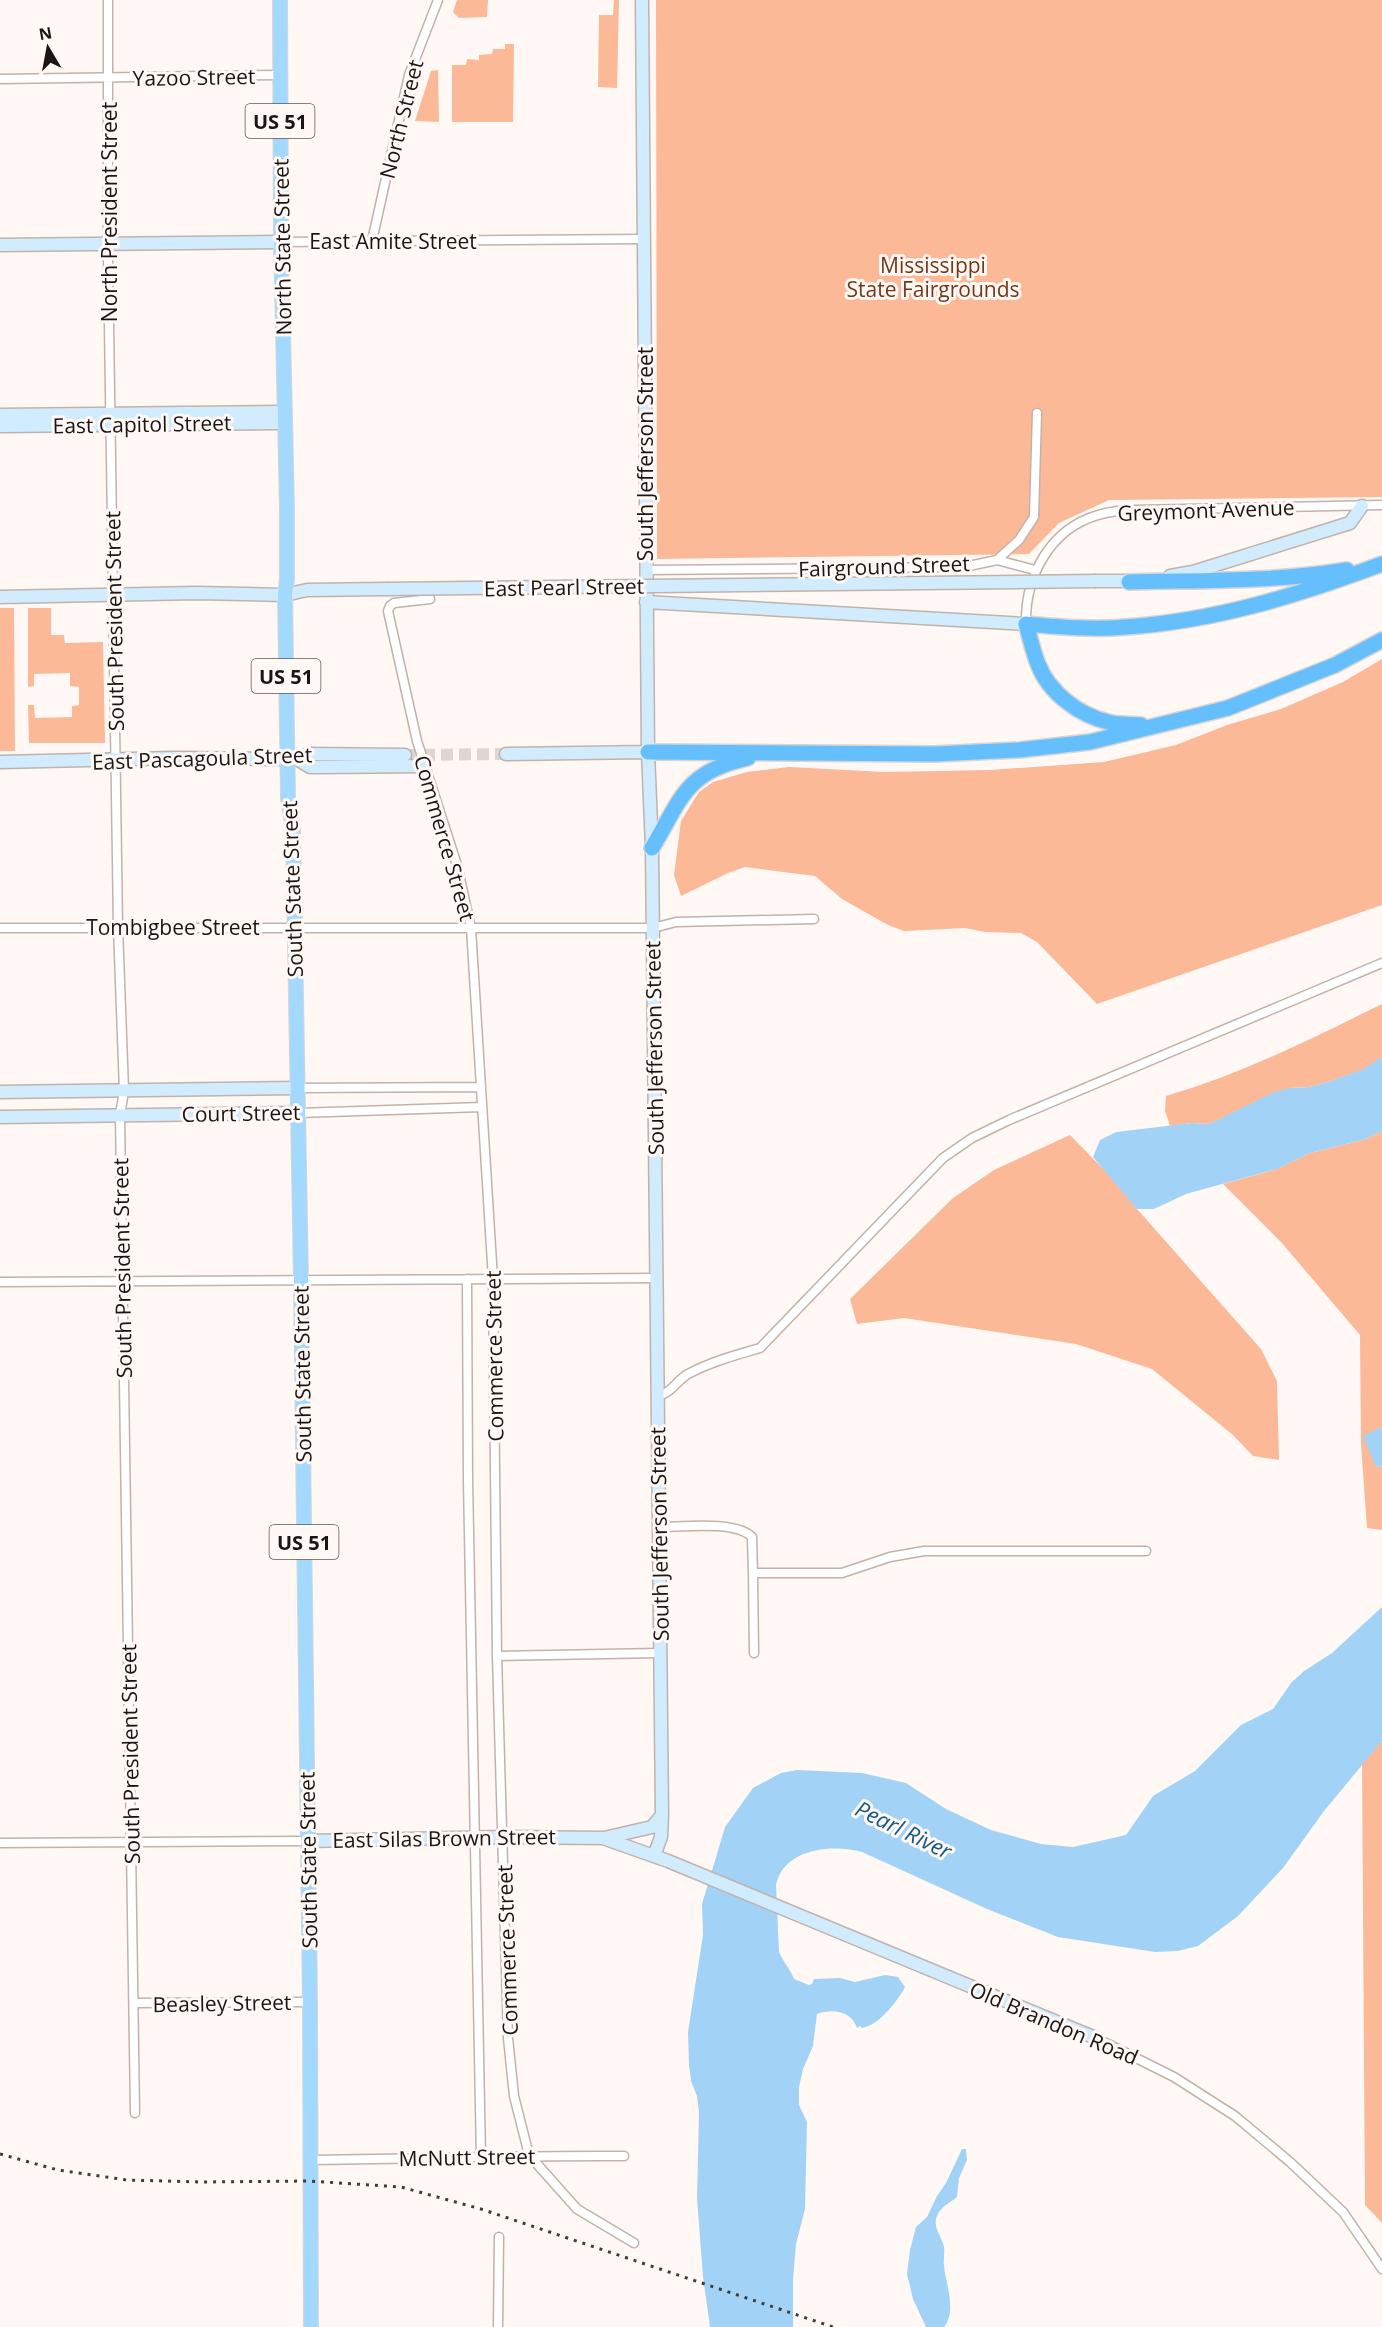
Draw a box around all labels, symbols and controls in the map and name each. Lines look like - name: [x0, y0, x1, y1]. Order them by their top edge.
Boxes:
- north arrow: [18, 18, 78, 78]
- text: N: [37, 21, 54, 45]
- street label: North Street: [373, 57, 429, 181]
- street label: Yazoo Street: [132, 62, 256, 92]
- street label: North President Street: [95, 102, 123, 322]
- road number: US 51: [246, 104, 314, 138]
- street label: North State Street: [266, 158, 298, 336]
- street label: East Amite Street: [309, 227, 477, 255]
- park label: Mississippi State Fairgrounds: [846, 251, 1020, 303]
- street label: South Jefferson Street: [631, 347, 659, 561]
- street label: East Capitol Street: [52, 408, 232, 440]
- street label: Greymont Avenue: [1117, 493, 1295, 527]
- street label: South President Street: [98, 511, 130, 731]
- street label: Fairground Street: [798, 549, 970, 583]
- street label: East Pearl Street: [484, 572, 644, 602]
- road number: US 51: [252, 659, 320, 693]
- street label: East Pascagoula Street: [91, 740, 313, 776]
- street label: Commerce Street: [408, 752, 482, 924]
- street label: South State Street: [275, 800, 309, 978]
- street label: Tombigbee Street: [86, 913, 260, 941]
- street label: South Jefferson Street: [638, 941, 670, 1155]
- street label: Court Street: [181, 1098, 301, 1128]
- street label: South President Street: [106, 1158, 138, 1378]
- street label: Commerce Street: [479, 1270, 509, 1442]
- street label: South State Street: [286, 1285, 318, 1463]
- street label: South Jefferson Street: [643, 1427, 675, 1641]
- road number: US 51: [270, 1525, 338, 1559]
- street label: South President Street: [114, 1644, 146, 1864]
- street label: South State Street: [292, 1771, 324, 1949]
- water label: Pearl River: [851, 1793, 958, 1866]
- street label: East Silas Brown Street: [332, 1822, 556, 1854]
- street label: Commerce Street: [490, 1864, 524, 2036]
- street label: Old Brandon Road: [965, 1975, 1143, 2071]
- street label: Beasley Street: [152, 1988, 292, 2018]
- street label: McNutt Street: [398, 2142, 536, 2172]

